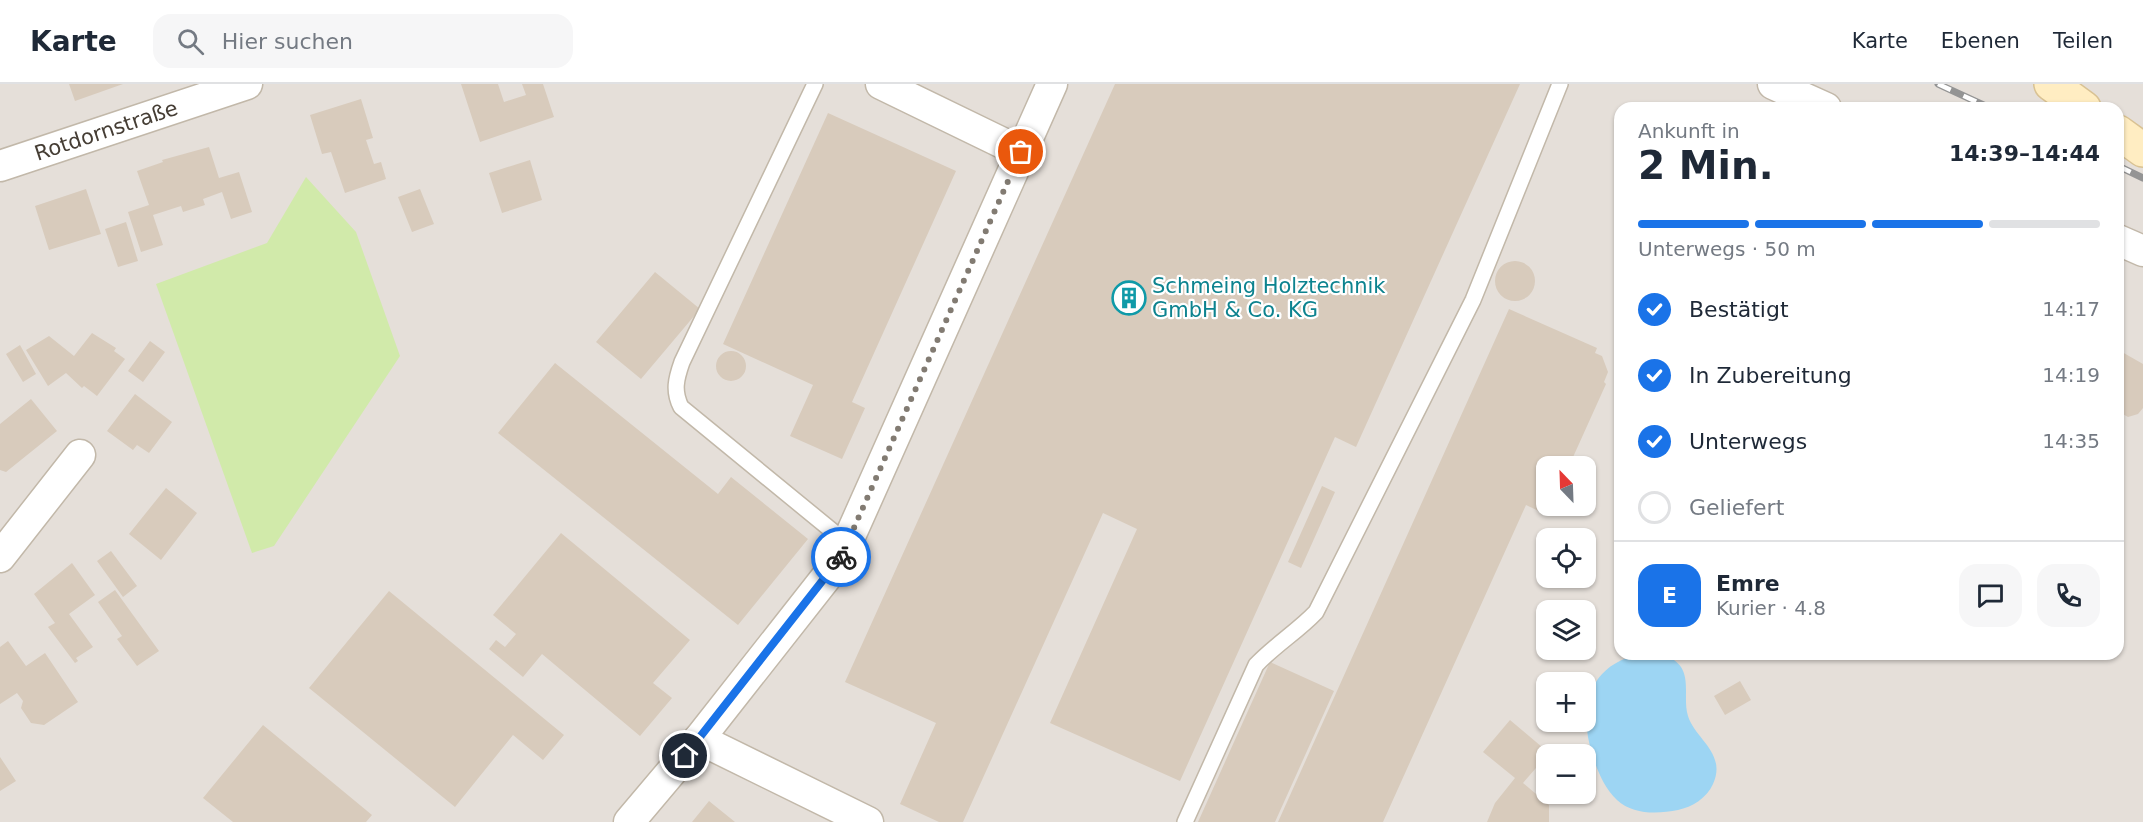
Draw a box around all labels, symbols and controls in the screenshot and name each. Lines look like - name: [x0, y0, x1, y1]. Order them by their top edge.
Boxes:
- search box: [153, 14, 573, 68]
- text: Karte: [30, 25, 117, 58]
- icon: search: [174, 25, 207, 58]
- text: Hier suchen: [222, 29, 353, 54]
- text: Karte: [1852, 29, 1908, 53]
- text: Ebenen: [1941, 29, 2020, 53]
- text: Teilen: [2053, 29, 2113, 53]
- street label: Rotdornstraße: [32, 96, 181, 166]
- text: Ankunft in: [1638, 119, 1740, 143]
- pin: [995, 126, 1046, 177]
- icon: bag: [1004, 135, 1037, 168]
- text: 14:39–14:44: [1949, 141, 2100, 166]
- text: 2 Min.: [1638, 143, 1773, 188]
- text: Unterwegs · 50 m: [1638, 237, 1816, 261]
- place label: Schmeing Holztechnik GmbH & Co. KG: [1152, 274, 1386, 322]
- building icon: Schmeing Holztechnik GmbH & Co. KG: [1111, 280, 1147, 316]
- icon: check: [1638, 293, 1671, 326]
- text: Bestätigt: [1689, 297, 1789, 322]
- text: 14:17: [2042, 297, 2100, 321]
- icon: check: [1638, 359, 1671, 392]
- text: In Zubereitung: [1689, 363, 1852, 388]
- text: 14:19: [2042, 363, 2100, 387]
- icon: check: [1638, 425, 1671, 458]
- text: Unterwegs: [1689, 429, 1807, 454]
- text: 14:35: [2042, 429, 2100, 453]
- north arrow: [1536, 456, 1596, 516]
- map controls: [1536, 456, 1596, 804]
- text: Geliefert: [1689, 495, 1784, 520]
- courier: [811, 527, 871, 587]
- button: locate: [1536, 528, 1596, 588]
- icon: bike: [825, 541, 858, 574]
- button: chat: [1959, 564, 2022, 627]
- button: phone: [2037, 564, 2100, 627]
- text: Emre: [1716, 571, 1780, 596]
- text: E: [1662, 583, 1677, 608]
- text: Kurier · 4.8: [1716, 596, 1826, 620]
- button: layers: [1536, 600, 1596, 660]
- button: +: [1536, 672, 1596, 732]
- pin: [659, 730, 710, 781]
- icon: home: [668, 739, 701, 772]
- button: −: [1536, 744, 1596, 804]

